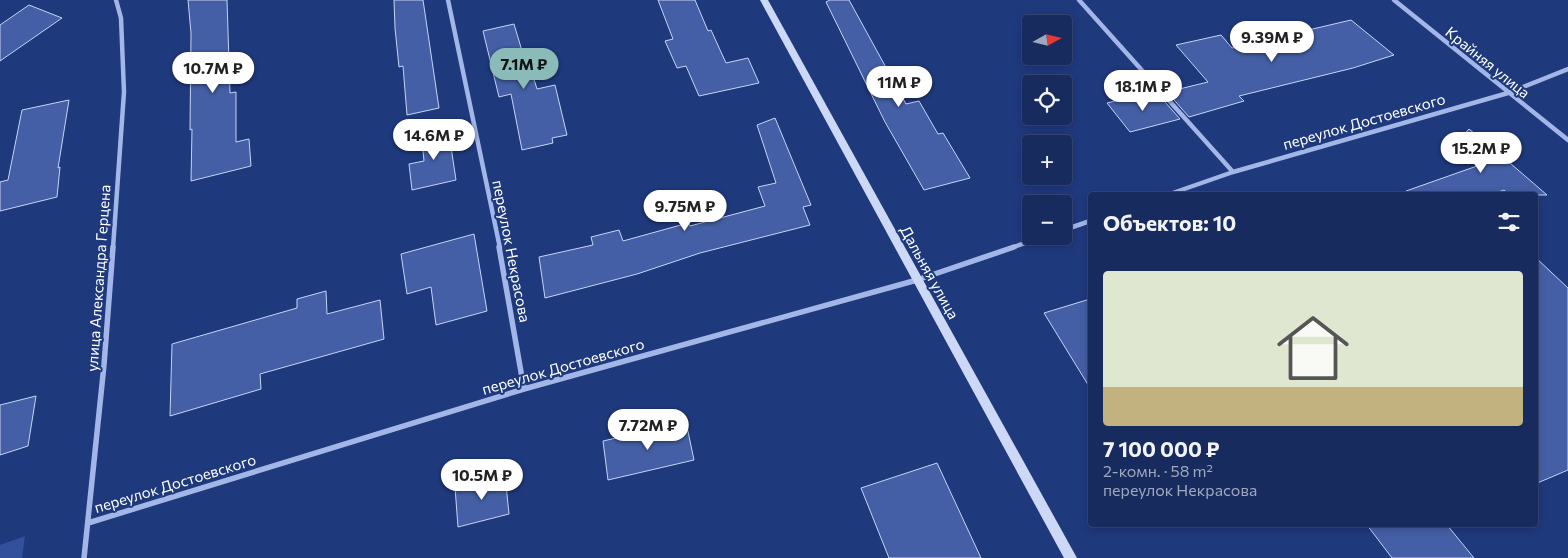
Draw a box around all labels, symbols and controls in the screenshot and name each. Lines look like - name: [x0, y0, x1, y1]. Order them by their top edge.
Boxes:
- north arrow: [1022, 15, 1072, 65]
- map controls: [1022, 15, 1072, 245]
- pin: 9.39M ₽: [1226, 20, 1318, 63]
- street label: Крайняя улица: [1442, 22, 1534, 102]
- text: 9.39M ₽: [1241, 27, 1303, 46]
- pin: 7.1M ₽: [483, 48, 565, 90]
- pin: 10.7M ₽: [167, 52, 259, 94]
- text: 7.1M ₽: [501, 54, 547, 73]
- text: 10.7M ₽: [183, 58, 243, 77]
- pin: 11M ₽: [864, 66, 934, 108]
- pin: 18.1M ₽: [1097, 70, 1189, 112]
- text: 11M ₽: [877, 72, 921, 91]
- button: locate: [1022, 75, 1072, 125]
- text: 18.1M ₽: [1115, 76, 1171, 95]
- street label: переулок Достоевского: [1281, 89, 1447, 153]
- pin: 14.6M ₽: [388, 119, 480, 161]
- text: 14.6M ₽: [404, 125, 464, 144]
- pin: 15.2M ₽: [1435, 132, 1527, 174]
- button: +: [1022, 135, 1072, 185]
- text: 15.2M ₽: [1452, 138, 1510, 157]
- street label: переулок Некрасова: [489, 178, 535, 324]
- street label: улица Александра Герцена: [82, 184, 114, 372]
- pin: 9.75M ₽: [639, 190, 731, 232]
- button: −: [1022, 195, 1072, 245]
- text: 9.75M ₽: [655, 196, 715, 215]
- icon: filters: [1495, 208, 1523, 236]
- text: Объектов: 10: [1103, 210, 1236, 235]
- street label: Дальняя улица: [897, 222, 963, 322]
- icon: home: [1268, 303, 1358, 393]
- street label: переулок Достоевского: [480, 334, 646, 398]
- pin: 7.72M ₽: [602, 408, 694, 451]
- text: 7.72M ₽: [619, 415, 677, 434]
- text: 7 100 000 ₽: [1103, 436, 1220, 461]
- street label: переулок Достоевского: [92, 450, 258, 516]
- pin: 10.5M ₽: [436, 458, 528, 501]
- text: 2-комн. · 58 m²: [1103, 461, 1213, 480]
- text: 10.5M ₽: [452, 465, 512, 484]
- text: переулок Некрасова: [1103, 480, 1257, 499]

